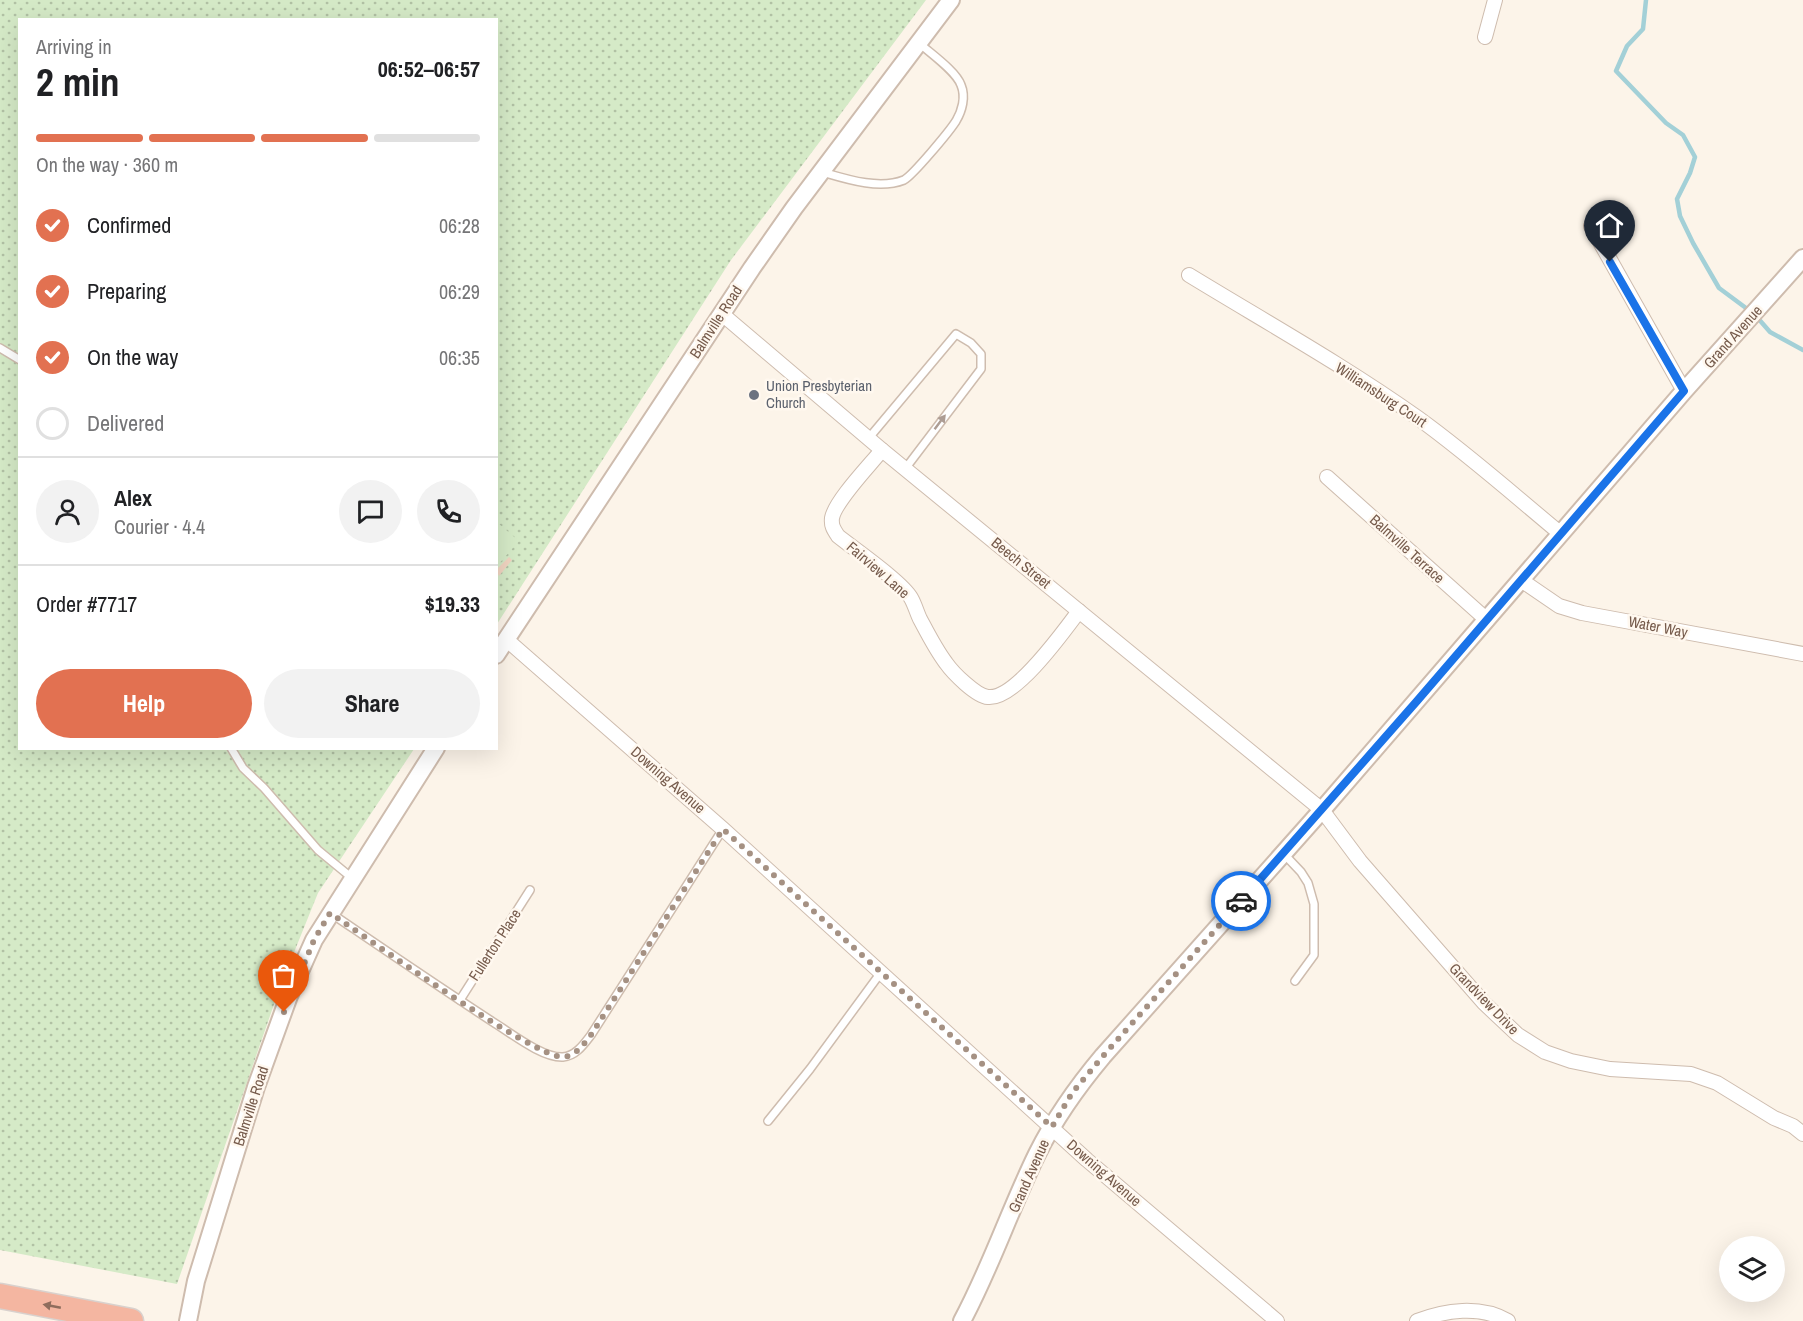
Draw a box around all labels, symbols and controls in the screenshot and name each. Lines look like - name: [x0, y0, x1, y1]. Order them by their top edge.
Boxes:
- text: Arriving in: [36, 33, 112, 60]
- text: 06:52–06:57: [378, 54, 480, 84]
- text: 2 min: [36, 56, 120, 108]
- text: On the way · 360 m: [36, 151, 178, 178]
- pin: [1584, 200, 1635, 262]
- icon: check: [36, 209, 69, 242]
- icon: home: [1593, 209, 1626, 242]
- text: Confirmed: [87, 210, 171, 240]
- text: 06:28: [439, 212, 480, 239]
- icon: check: [36, 275, 69, 308]
- text: Preparing: [87, 276, 166, 306]
- text: 06:29: [439, 278, 480, 305]
- street label: Balmville Road: [684, 281, 747, 362]
- street label: Grand Avenue: [1699, 300, 1767, 373]
- icon: check: [36, 341, 69, 374]
- text: On the way: [87, 342, 178, 372]
- text: 06:35: [439, 344, 480, 371]
- street label: Williamsburg Court: [1331, 357, 1432, 432]
- place label: Union Presbyterian Church: [766, 375, 872, 413]
- marker: Union Presbyterian Church: [747, 388, 761, 402]
- text: Delivered: [87, 408, 164, 438]
- one-way arrow: [934, 415, 946, 430]
- button: person: [36, 480, 99, 543]
- button: chat: [339, 480, 402, 543]
- button: phone: [417, 480, 480, 543]
- text: Alex: [114, 483, 152, 513]
- street label: Balmville Terrace: [1365, 509, 1449, 588]
- text: Courier · 4.4: [114, 513, 205, 540]
- street label: Beech Street: [987, 532, 1056, 594]
- street label: Fairview Lane: [842, 536, 915, 603]
- text: Order #7717: [36, 589, 137, 619]
- text: $19.33: [425, 589, 480, 619]
- street label: Water Way: [1627, 610, 1690, 643]
- button: Help: [36, 669, 252, 738]
- button: Share: [264, 669, 480, 738]
- street label: Downing Avenue: [626, 741, 710, 818]
- courier: [1211, 871, 1271, 931]
- icon: car: [1225, 885, 1258, 918]
- street label: Fullerton Place: [463, 904, 526, 985]
- pin: [258, 950, 309, 1012]
- street label: Grandview Drive: [1445, 958, 1524, 1039]
- icon: bag: [267, 959, 300, 992]
- street label: Balmville Road: [228, 1063, 273, 1148]
- street label: Downing Avenue: [1062, 1134, 1146, 1211]
- street label: Grand Avenue: [1003, 1136, 1054, 1216]
- map controls: [1719, 1236, 1785, 1302]
- button: layers: [1719, 1236, 1785, 1302]
- one-way arrow: [43, 1301, 62, 1310]

